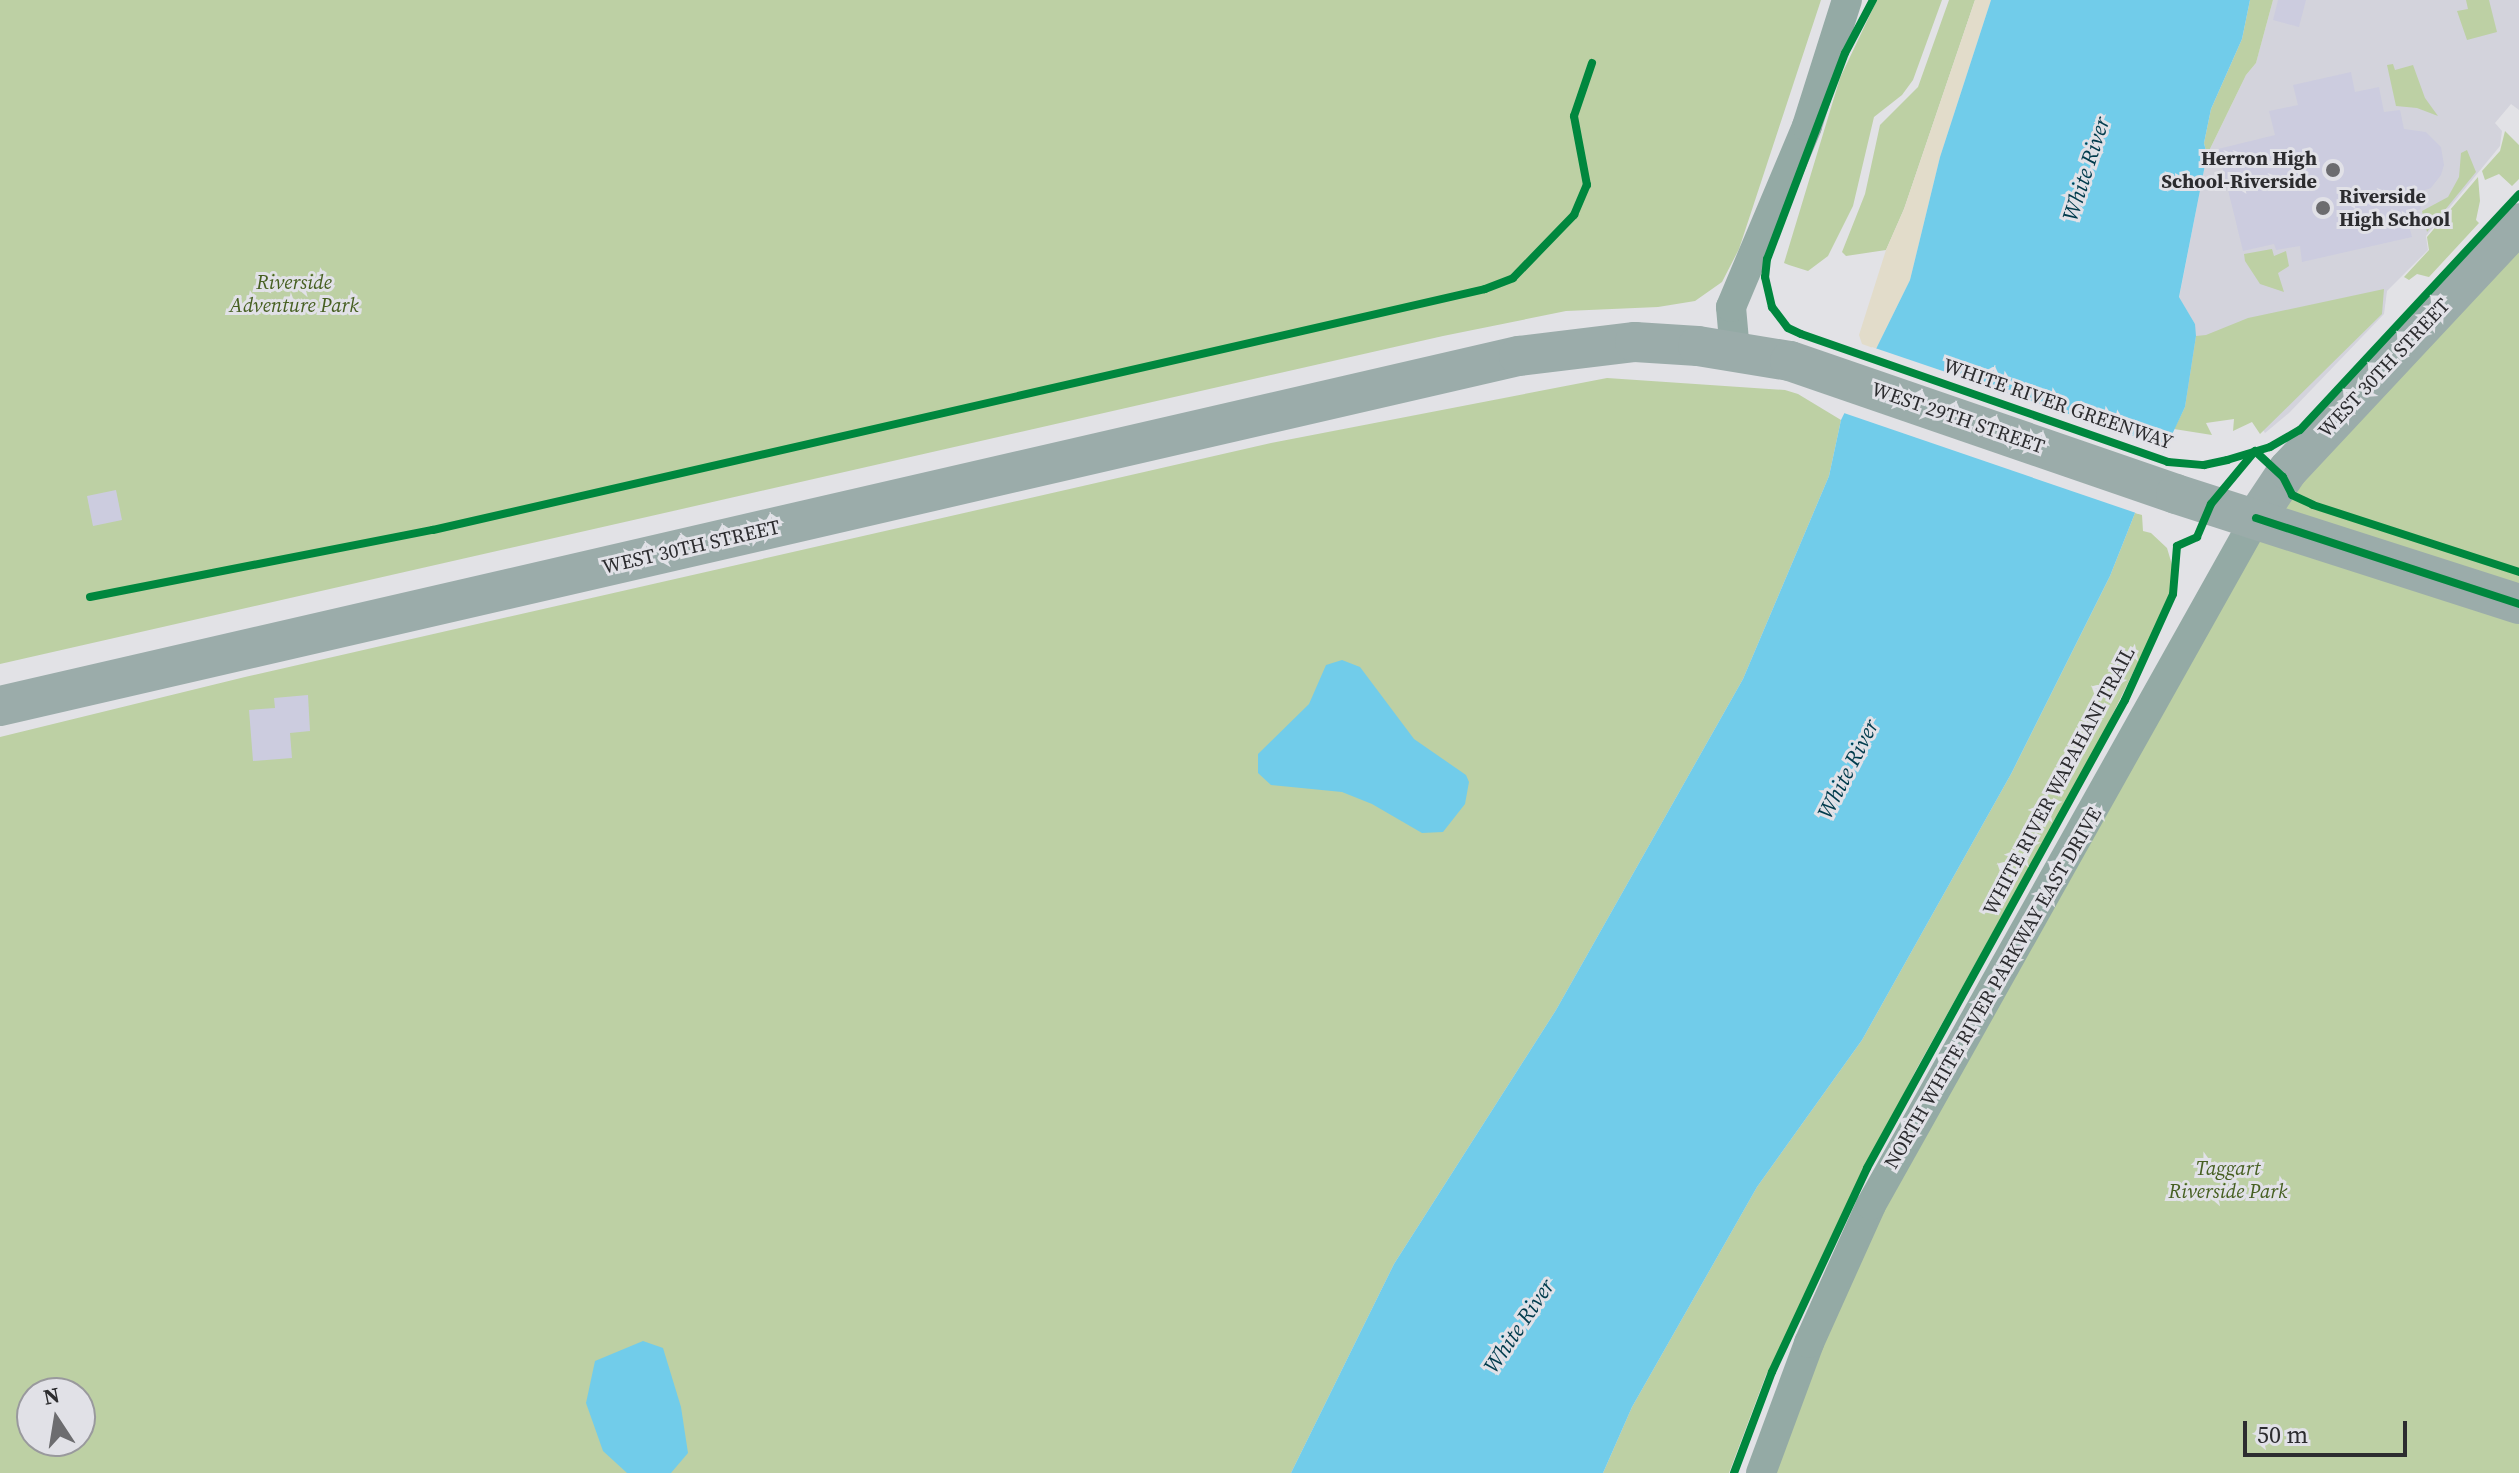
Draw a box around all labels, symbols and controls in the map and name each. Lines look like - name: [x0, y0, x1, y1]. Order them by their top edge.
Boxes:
- water label: White River: [2057, 114, 2115, 224]
- place label: Herron High School-Riverside: [2161, 146, 2317, 193]
- marker: Herron High School-Riverside: [2324, 161, 2342, 179]
- place label: Riverside High School: [2339, 184, 2450, 231]
- marker: Riverside High School: [2314, 199, 2332, 217]
- park label: Riverside Adventure Park: [229, 270, 359, 317]
- street label: WEST 30TH STREET: [2313, 293, 2455, 443]
- street label: WHITE RIVER GREENWAY: [1940, 353, 2176, 455]
- street label: WEST 29TH STREET: [1868, 377, 2048, 459]
- street label: WEST 30TH STREET: [600, 515, 782, 579]
- street label: WHITE RIVER WAPAHANI TRAIL: [1978, 642, 2140, 920]
- water label: White River: [1812, 715, 1884, 823]
- street label: NORTH WHITE RIVER PARKWAY EAST DRIVE: [1879, 802, 2107, 1174]
- park label: Taggart Riverside Park: [2169, 1157, 2287, 1204]
- water label: White River: [1478, 1274, 1560, 1378]
- north arrow: [16, 1377, 96, 1457]
- text: N: [40, 1379, 62, 1412]
- scale bar: [2247, 1405, 2411, 1455]
- text: 50 m: [2257, 1418, 2308, 1451]

